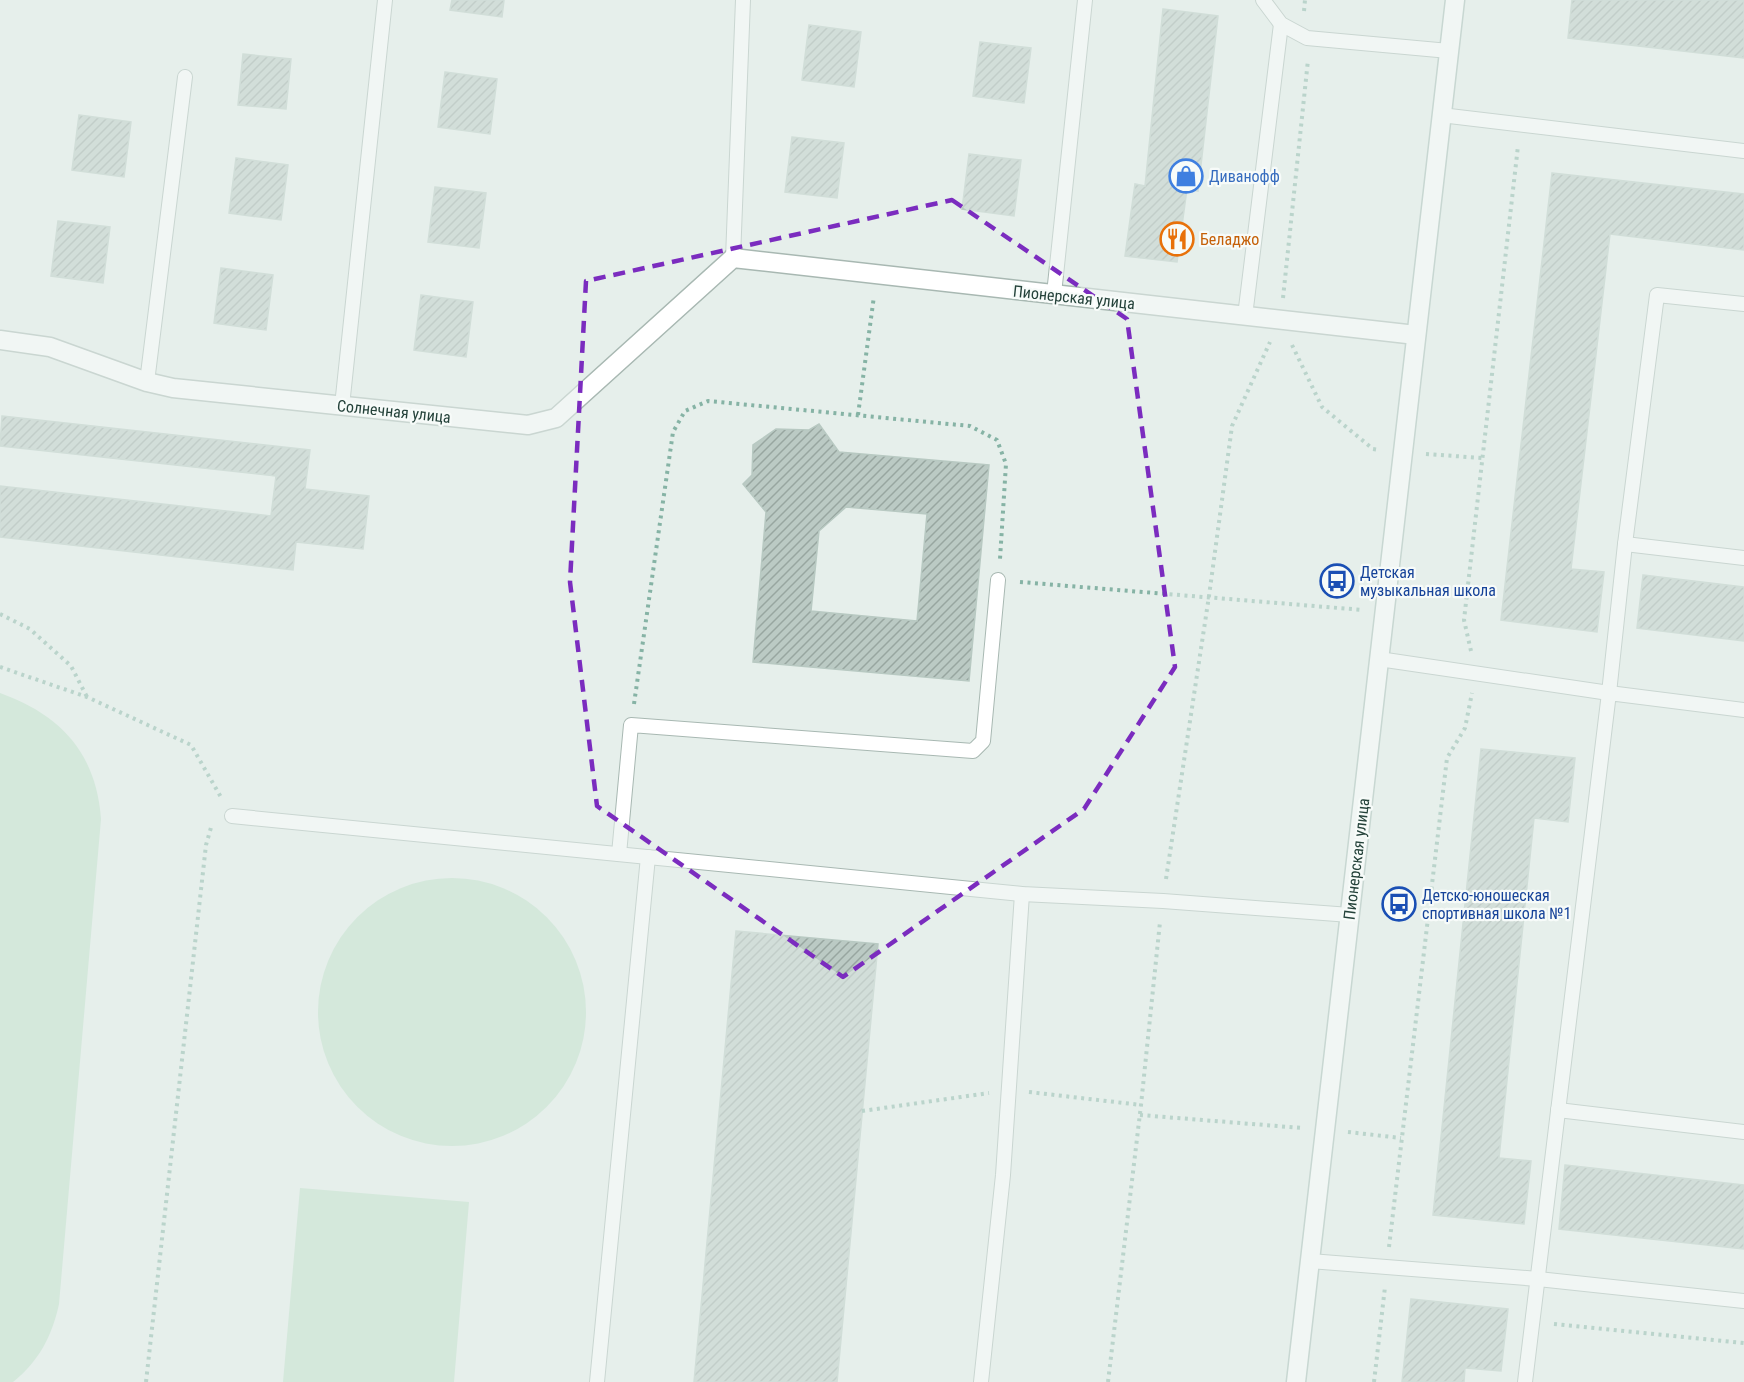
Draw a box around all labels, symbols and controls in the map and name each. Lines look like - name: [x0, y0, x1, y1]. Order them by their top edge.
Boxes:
- shop icon: Диванофф: [1168, 158, 1204, 194]
- place label: Диванофф: [1209, 167, 1280, 186]
- restaurant icon: Беладжо: [1159, 221, 1195, 257]
- place label: Беладжо: [1200, 230, 1259, 249]
- street label: Пионерская улица: [1012, 282, 1136, 313]
- street label: Солнечная улица: [336, 396, 452, 427]
- bus stop icon: Детская музыкальная школа: [1319, 563, 1355, 599]
- place label: Детская музыкальная школа: [1360, 563, 1496, 600]
- street label: Пионерская улица: [1340, 797, 1373, 921]
- bus stop icon: Детско-юношеская спортивная школа №1: [1381, 886, 1417, 922]
- place label: Детско-юношеская спортивная школа №1: [1422, 886, 1571, 923]

